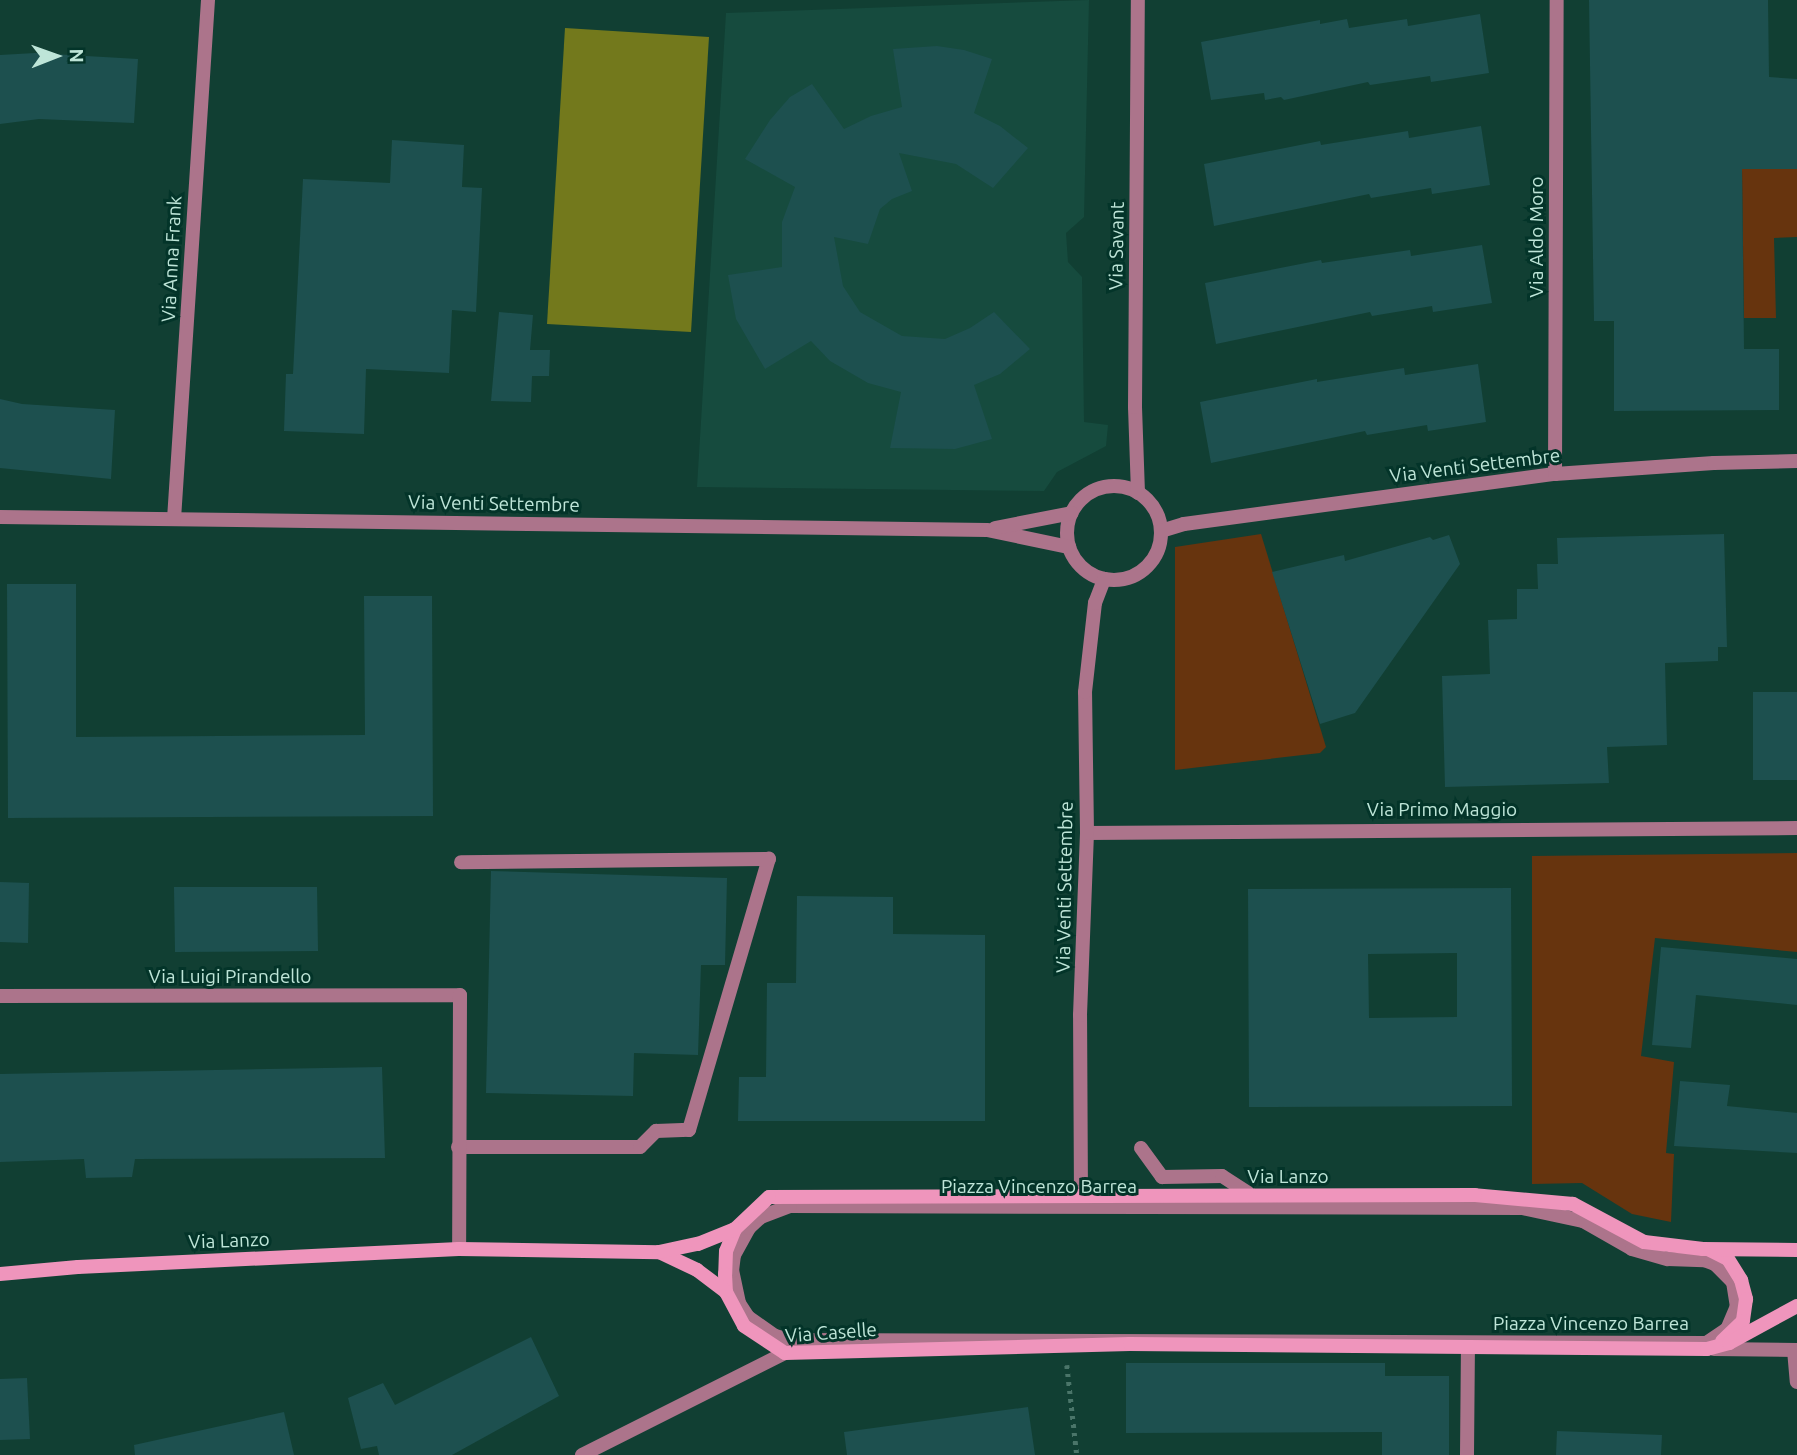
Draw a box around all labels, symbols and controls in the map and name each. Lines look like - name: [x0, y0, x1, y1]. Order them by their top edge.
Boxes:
- north arrow: [21, 21, 91, 91]
- text: N: [66, 48, 88, 63]
- street label: Via Aldo Moro: [1526, 176, 1548, 298]
- street label: Via Anna Frank: [157, 195, 187, 323]
- street label: Via Savant: [1105, 202, 1129, 290]
- street label: Via Venti Settembre: [1388, 444, 1562, 488]
- street label: Via Venti Settembre: [408, 491, 580, 517]
- street label: Via Primo Maggio: [1367, 799, 1517, 821]
- street label: Via Venti Settembre: [1052, 801, 1078, 973]
- street label: Via Luigi Pirandello: [149, 966, 311, 988]
- street label: Via Lanzo: [1247, 1166, 1329, 1188]
- street label: Piazza Vincenzo Barrea: [941, 1176, 1137, 1198]
- street label: Via Lanzo: [188, 1228, 270, 1254]
- street label: Piazza Vincenzo Barrea: [1493, 1313, 1689, 1335]
- street label: Via Caselle: [784, 1318, 878, 1348]

